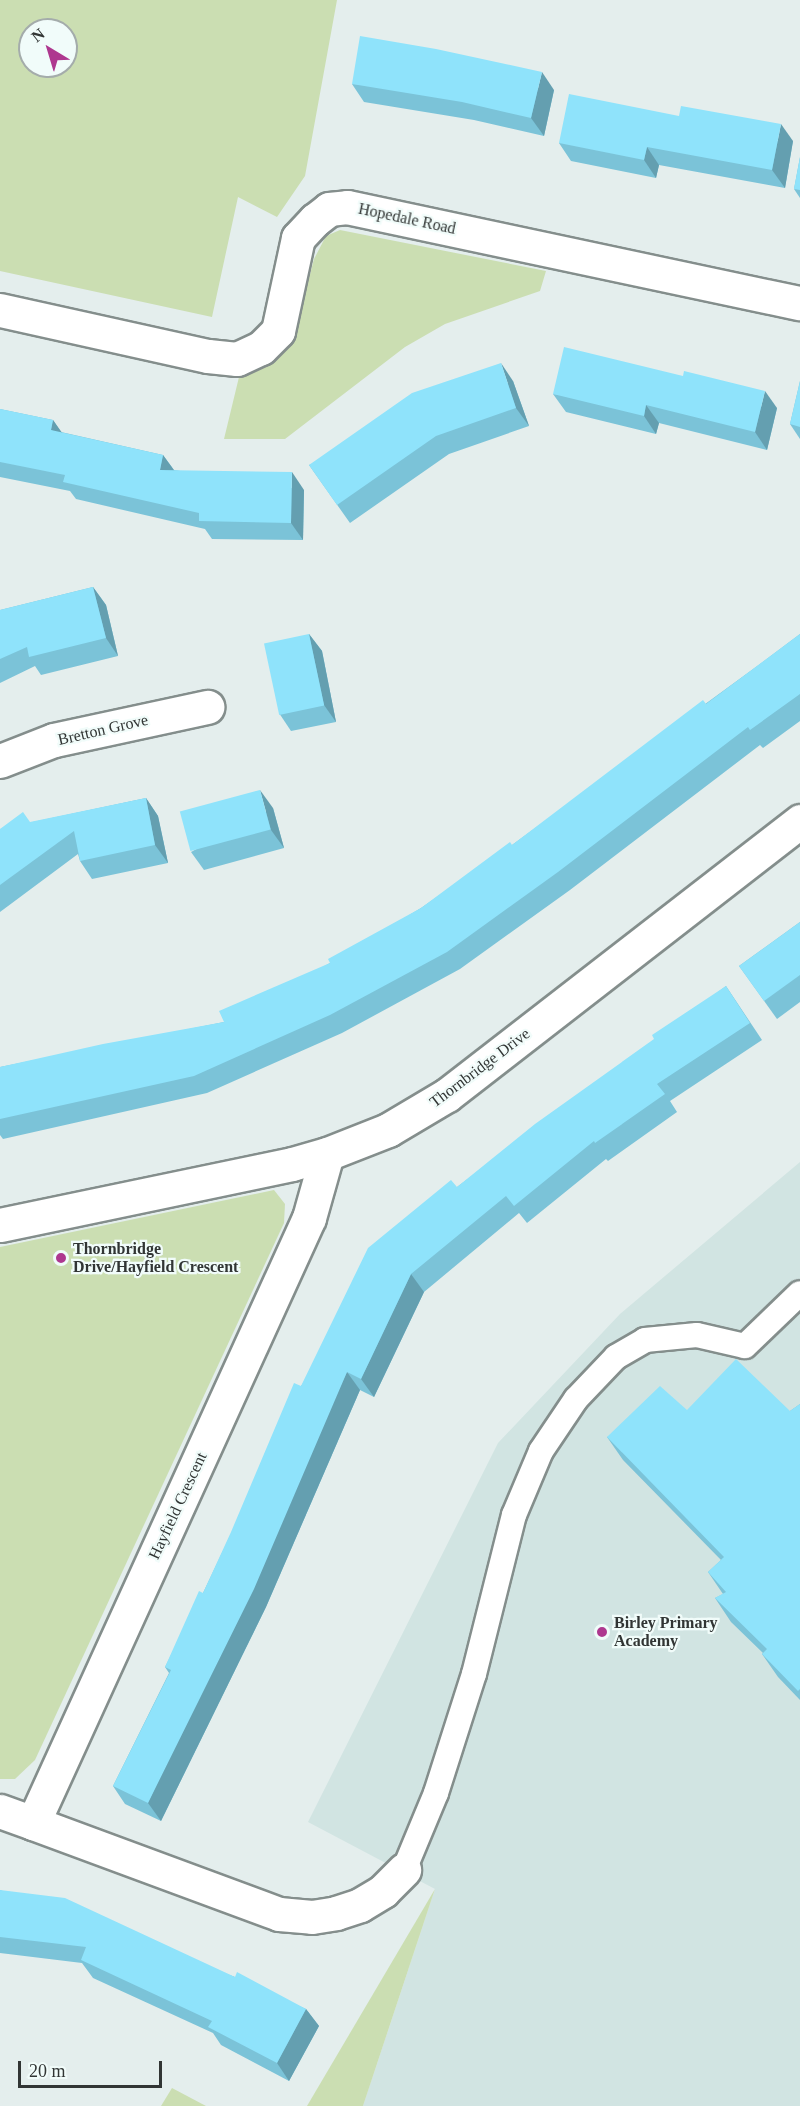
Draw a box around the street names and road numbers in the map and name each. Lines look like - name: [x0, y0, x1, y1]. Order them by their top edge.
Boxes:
- street label: Hopedale Road: [357, 199, 457, 239]
- street label: Bretton Grove: [56, 710, 150, 750]
- street label: Thornbridge Drive: [426, 1024, 534, 1112]
- street label: Hayfield Crescent: [145, 1449, 211, 1563]

